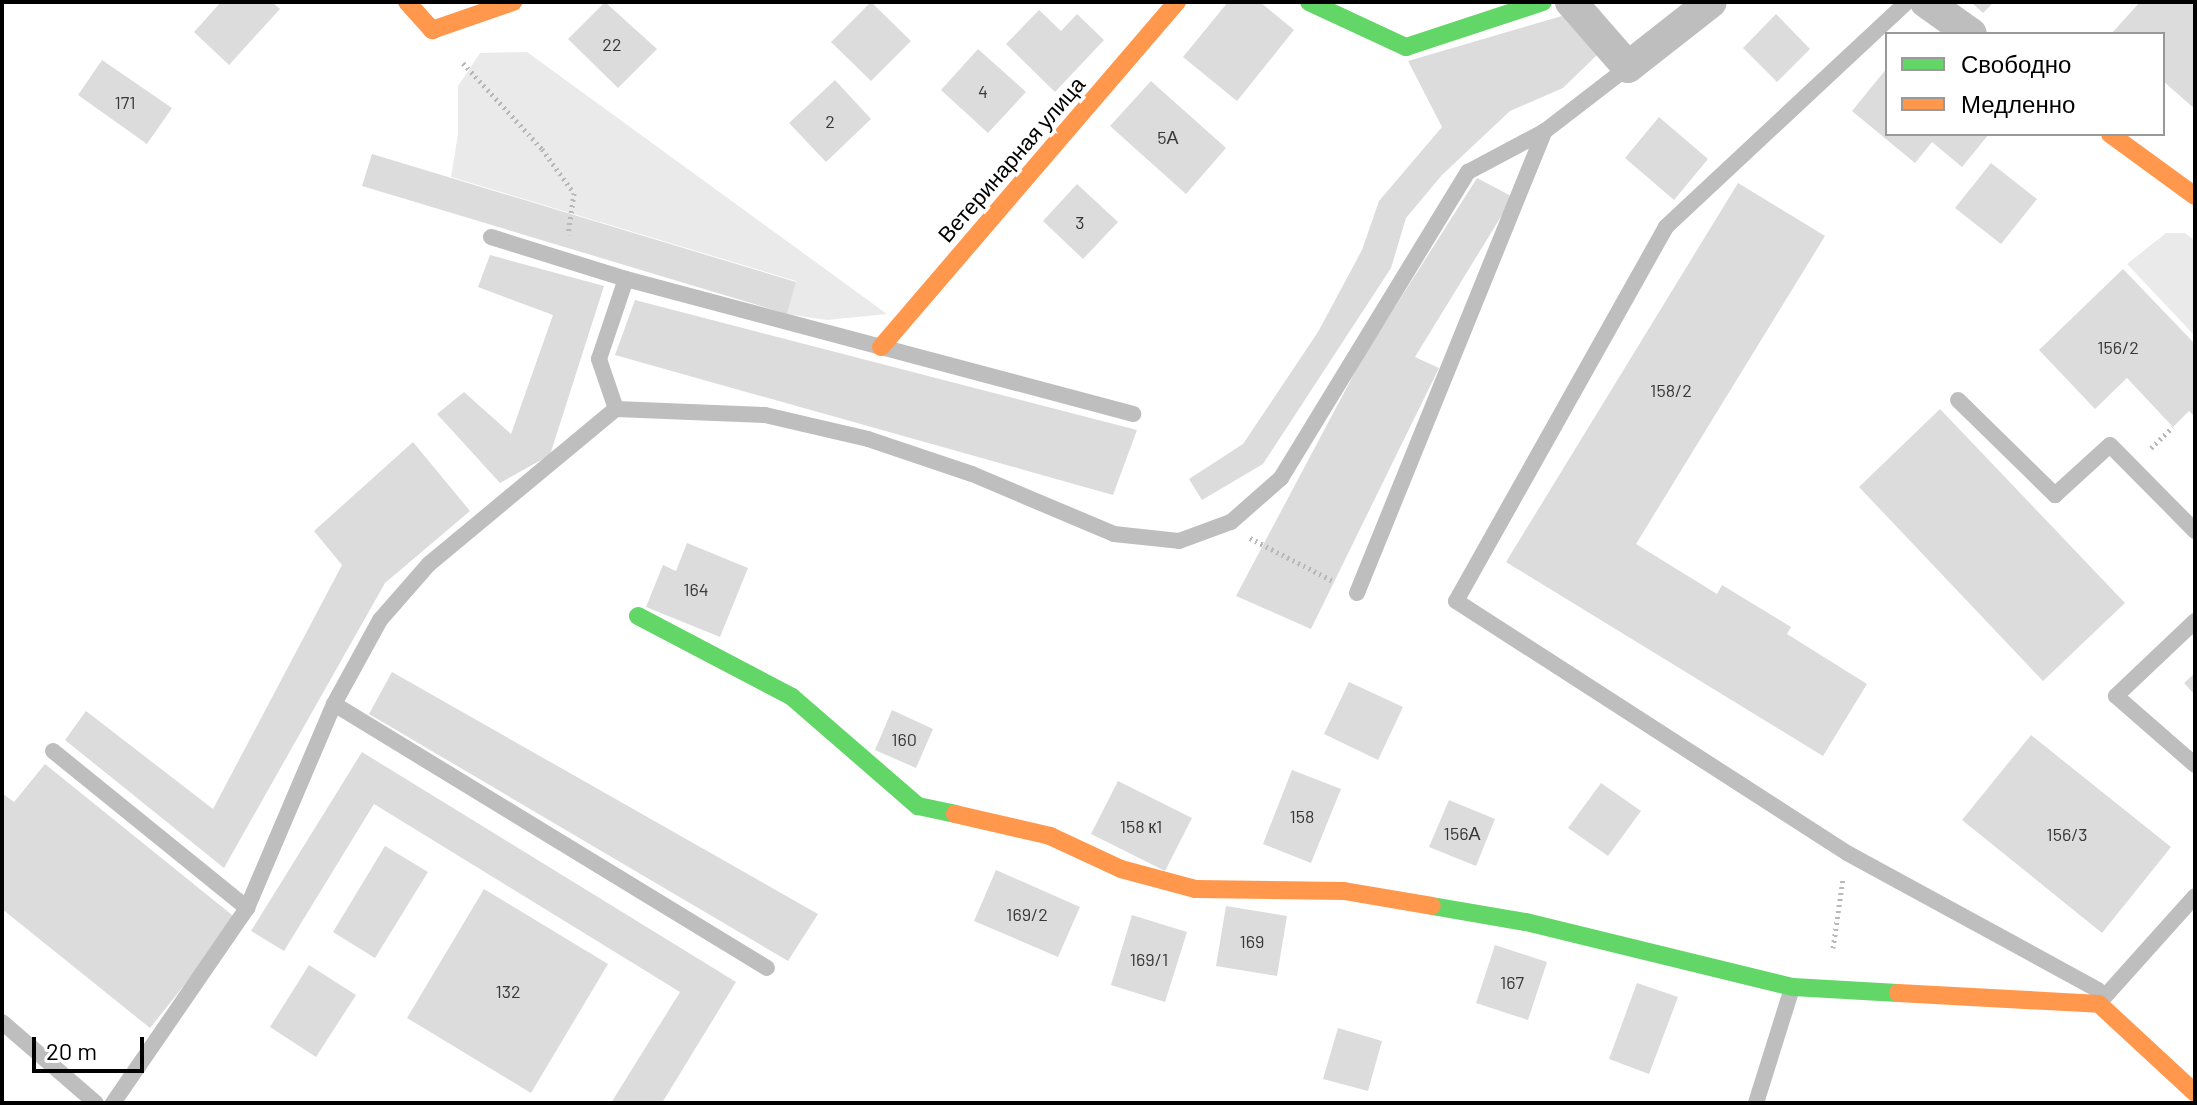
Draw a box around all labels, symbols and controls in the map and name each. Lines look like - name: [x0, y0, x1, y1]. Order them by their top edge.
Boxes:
- legend: [1885, 32, 2165, 136]
- house number: 22: [602, 33, 622, 55]
- text: Свободно: [1961, 49, 2071, 78]
- street label: Ветеринарная улица: [932, 71, 1090, 247]
- house number: 4: [978, 80, 988, 102]
- text: Медленно: [1961, 89, 2075, 118]
- house number: 171: [114, 91, 136, 113]
- house number: 2: [825, 110, 835, 132]
- house number: 5А: [1157, 126, 1179, 148]
- house number: 3: [1075, 211, 1085, 233]
- house number: 156/2: [2097, 336, 2139, 358]
- house number: 158/2: [1650, 379, 1692, 401]
- house number: 164: [683, 578, 709, 600]
- house number: 160: [891, 728, 917, 750]
- house number: 158: [1290, 805, 1314, 827]
- house number: 158 к1: [1120, 815, 1162, 837]
- house number: 156А: [1444, 822, 1480, 844]
- house number: 156/3: [2046, 823, 2088, 845]
- house number: 169/2: [1006, 903, 1048, 925]
- house number: 169: [1240, 930, 1264, 952]
- house number: 169/1: [1130, 948, 1168, 970]
- house number: 167: [1500, 971, 1524, 993]
- house number: 132: [495, 980, 521, 1002]
- scale bar: [36, 1021, 148, 1071]
- text: 20 m: [46, 1036, 97, 1065]

